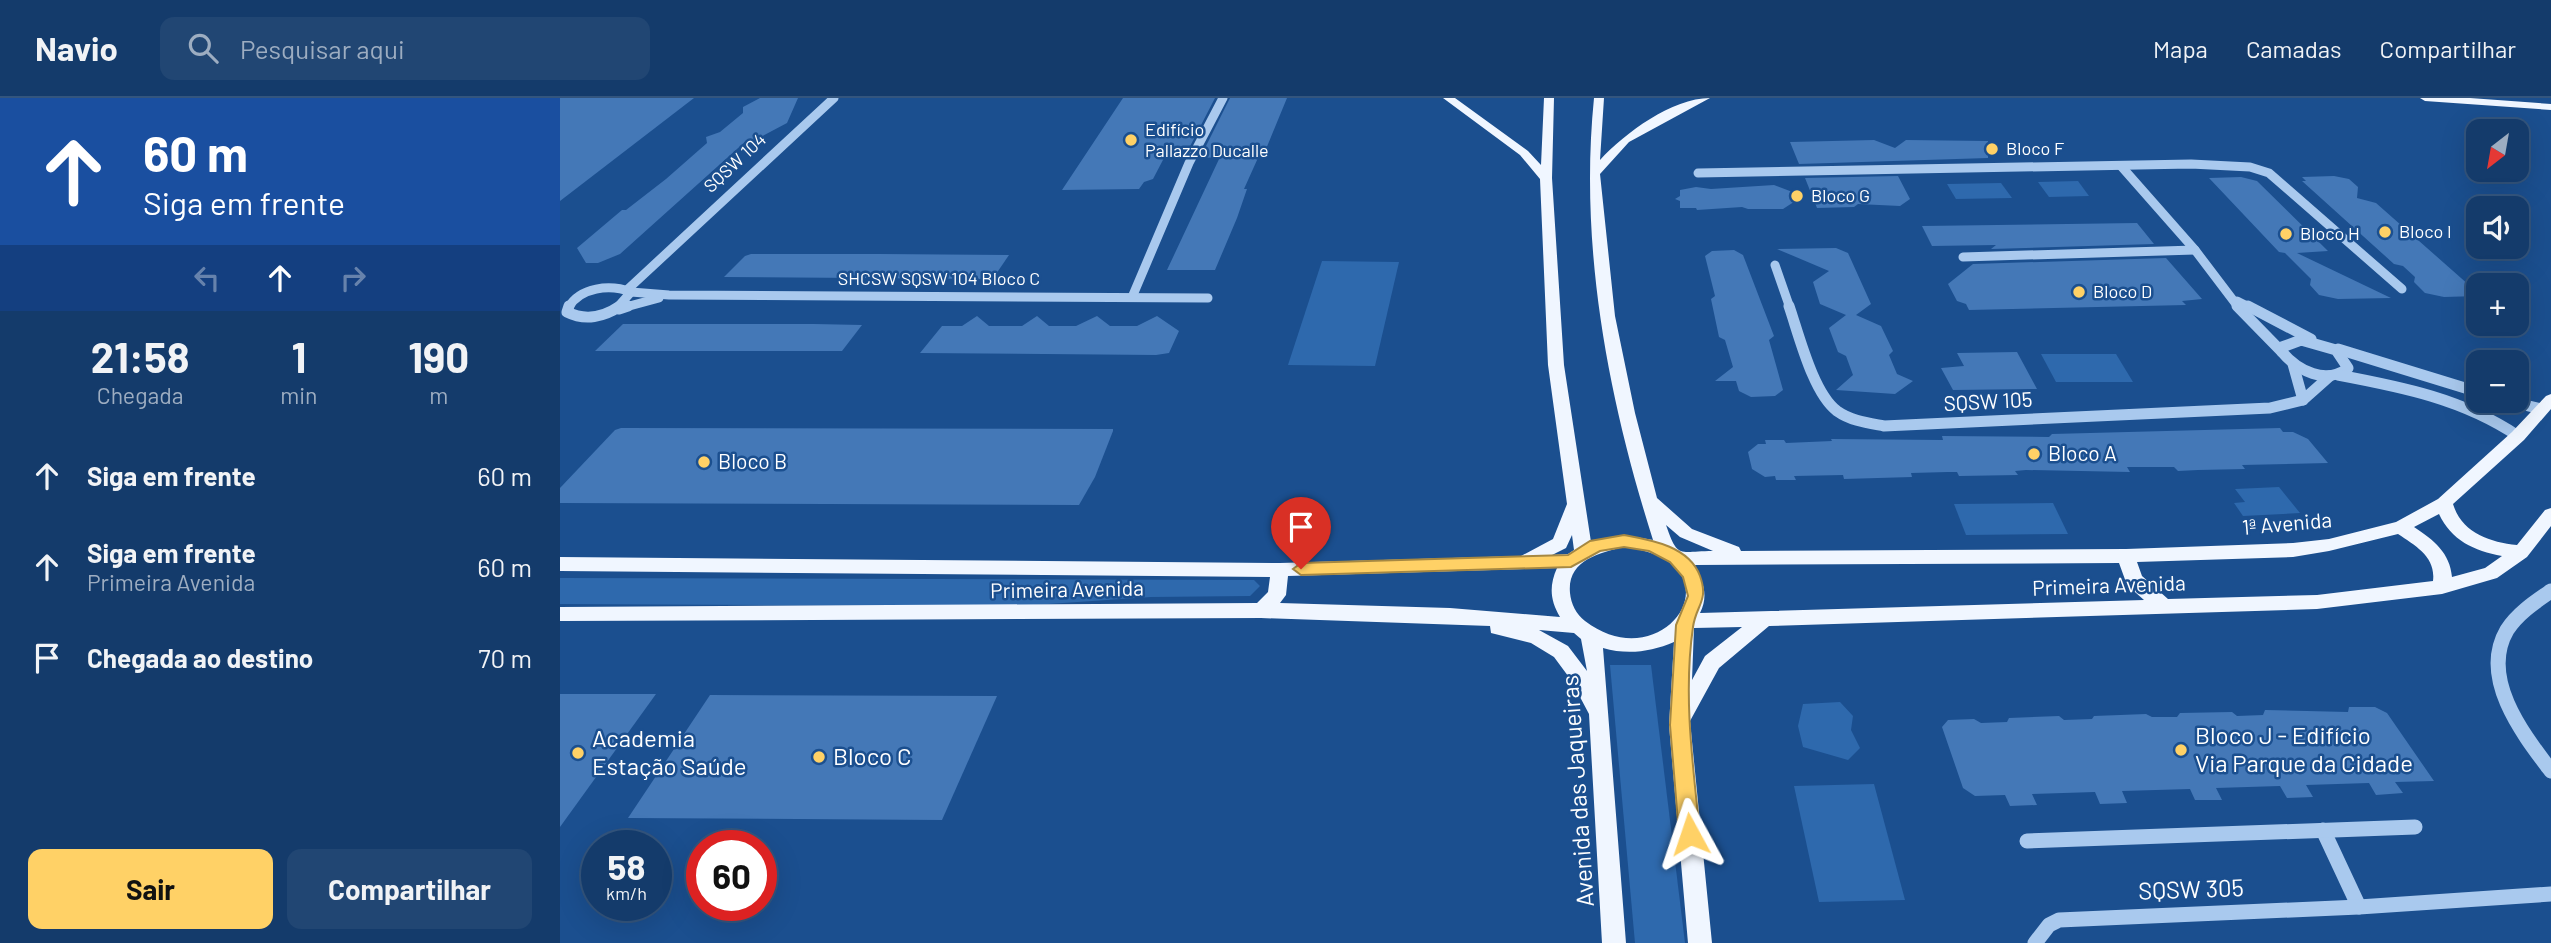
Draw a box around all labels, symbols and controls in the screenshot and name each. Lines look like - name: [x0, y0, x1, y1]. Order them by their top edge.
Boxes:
- search box: [160, 17, 650, 80]
- text: Navio: [35, 28, 118, 68]
- icon: search: [184, 29, 222, 67]
- text: Pesquisar aqui: [240, 33, 405, 64]
- text: Mapa: [2153, 34, 2208, 63]
- text: Camadas: [2246, 34, 2342, 63]
- text: Compartilhar: [2380, 34, 2516, 63]
- place label: Edifício Pallazzo Ducalle: [1145, 118, 1269, 161]
- north arrow: [2466, 119, 2529, 182]
- map controls: [2466, 119, 2529, 413]
- text: 60 m: [143, 123, 248, 182]
- icon: ahead: [28, 126, 119, 217]
- street label: SQSW 104: [699, 128, 770, 197]
- marker: Edifício Pallazzo Ducalle: [1123, 132, 1139, 148]
- place label: Bloco F: [2006, 137, 2064, 159]
- marker: Bloco F: [1984, 141, 2000, 157]
- text: Siga em frente: [143, 183, 345, 221]
- place label: Bloco G: [1811, 184, 1870, 206]
- marker: Bloco G: [1789, 188, 1805, 204]
- button: sound: [2466, 196, 2529, 259]
- place label: Bloco I: [2399, 220, 2452, 242]
- place label: Bloco H: [2300, 222, 2360, 244]
- marker: Bloco I: [2377, 224, 2393, 240]
- marker: Bloco H: [2278, 226, 2294, 242]
- icon: left: [188, 259, 226, 297]
- icon: ahead: [261, 259, 299, 297]
- icon: right: [334, 259, 372, 297]
- street label: SHCSW SQSW 104 Bloco C: [838, 267, 1040, 289]
- button: +: [2466, 273, 2529, 336]
- place label: Bloco D: [2093, 280, 2152, 302]
- marker: Bloco D: [2071, 284, 2087, 300]
- text: 21:58: [91, 331, 189, 381]
- text: 1: [291, 331, 306, 381]
- text: 190: [408, 331, 469, 381]
- button: −: [2466, 350, 2529, 413]
- text: Chegada: [97, 381, 184, 409]
- text: min: [280, 381, 317, 409]
- text: m: [429, 381, 448, 409]
- street label: SQSW 105: [1943, 386, 2033, 415]
- place label: Bloco A: [2048, 440, 2117, 465]
- marker: Bloco A: [2026, 446, 2042, 462]
- place label: Bloco B: [718, 448, 787, 473]
- marker: Bloco B: [696, 454, 712, 470]
- icon: ahead: [28, 457, 66, 495]
- text: Siga em frente: [87, 460, 256, 491]
- text: 60 m: [477, 460, 532, 491]
- pin: [1271, 497, 1331, 569]
- street label: 1ª Avenida: [2241, 506, 2333, 539]
- icon: arrive: [1282, 508, 1320, 546]
- text: Siga em frente: [87, 537, 256, 568]
- icon: ahead: [28, 548, 66, 586]
- text: 60 m: [477, 551, 532, 582]
- text: Primeira Avenida: [87, 568, 255, 596]
- street label: Primeira Avenida: [2032, 569, 2186, 600]
- street label: Primeira Avenida: [990, 575, 1144, 602]
- icon: arrive: [28, 639, 66, 677]
- text: Chegada ao destino: [87, 642, 313, 673]
- text: 70 m: [478, 642, 532, 673]
- street label: Avenida das Jaqueiras: [1554, 674, 1599, 908]
- place label: Bloco J - Edifício Via Parque da Cidade: [2195, 720, 2413, 777]
- place label: Academia Estação Saúde: [592, 723, 747, 780]
- place label: Bloco C: [833, 741, 912, 770]
- marker: Bloco J - Edifício Via Parque da Cidade: [2173, 742, 2189, 758]
- marker: Academia Estação Saúde: [570, 745, 586, 761]
- marker: Bloco C: [811, 749, 827, 765]
- position arrow: [1653, 797, 1727, 871]
- speed limit sign: 60: [686, 830, 777, 921]
- text: 58: [608, 845, 645, 887]
- button: Sair: [28, 849, 273, 929]
- button: Compartilhar: [287, 849, 532, 929]
- street label: SQSW 305: [2138, 872, 2244, 905]
- text: km/h: [606, 882, 647, 904]

